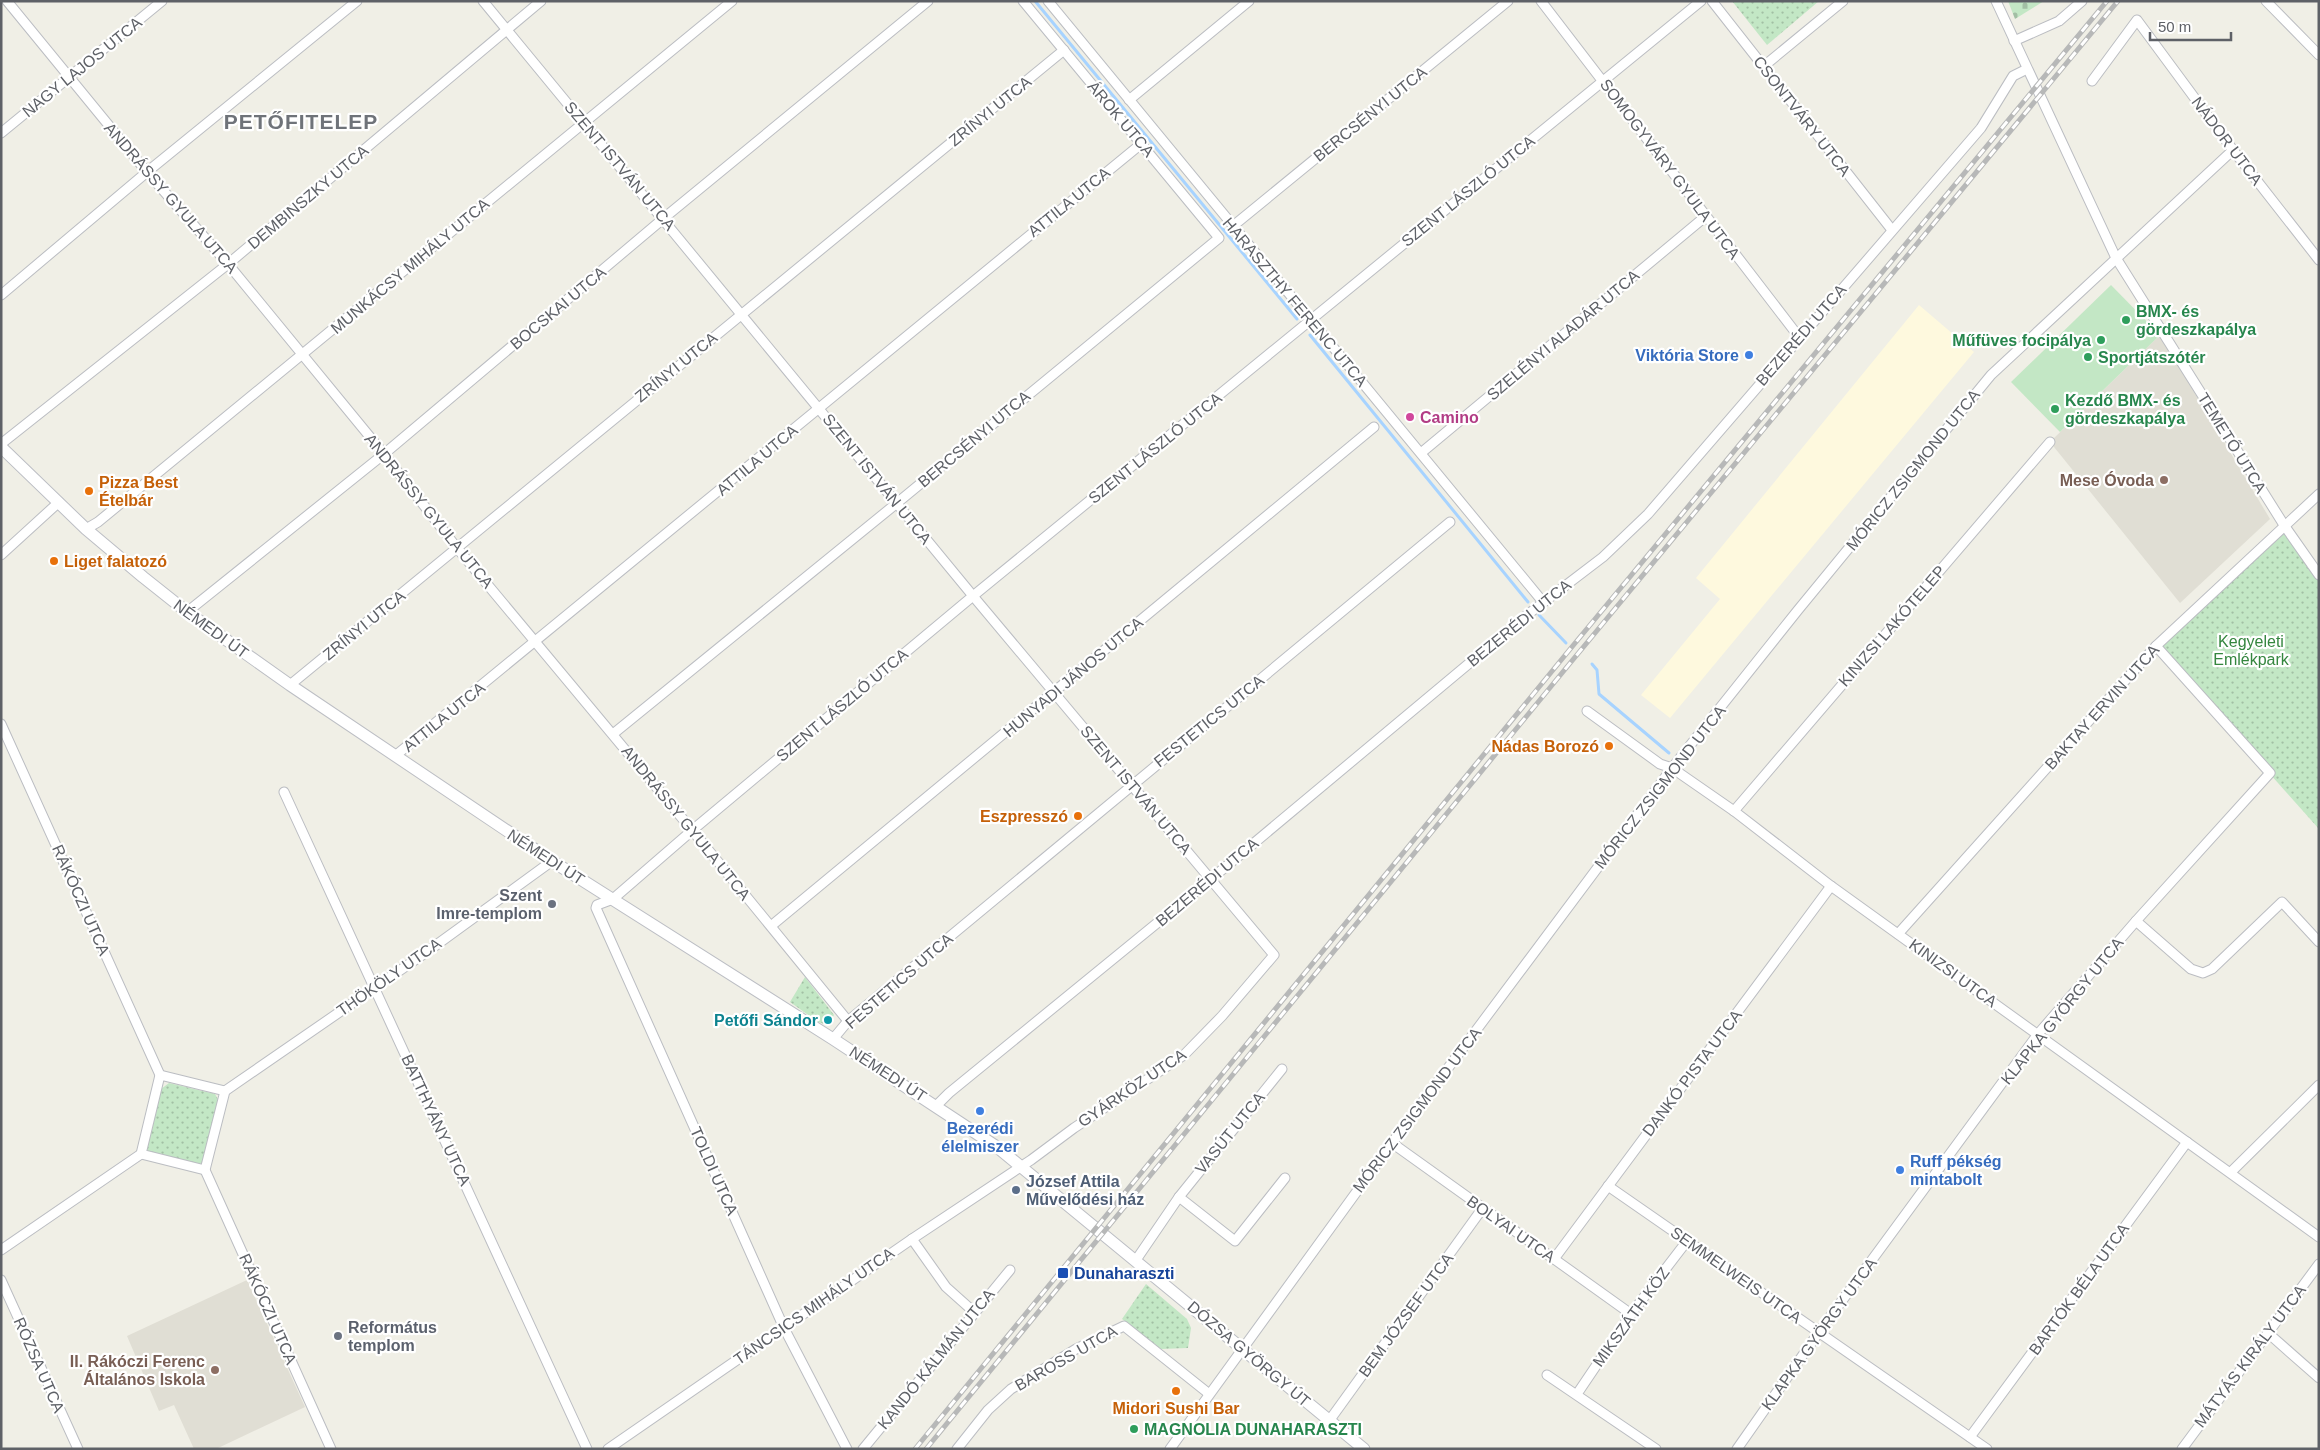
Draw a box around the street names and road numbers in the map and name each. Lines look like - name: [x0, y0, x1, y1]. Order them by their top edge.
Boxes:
- street label: NAGY LAJOS UTCA: [19, 14, 145, 120]
- street label: CSONTVÁRY UTCA: [1750, 52, 1855, 179]
- street label: BERCSÉNYI UTCA: [1309, 62, 1430, 165]
- street label: ZRÍNYI UTCA: [945, 72, 1035, 149]
- street label: SOMOGYVÁRY GYULA UTCA: [1597, 75, 1744, 263]
- street label: ÁROK UTCA: [1084, 77, 1158, 160]
- street label: NÁDOR UTCA: [2188, 93, 2267, 189]
- street label: SZENT ISTVÁN UTCA: [561, 98, 680, 234]
- street label: ANDRÁSSY GYULA UTCA: [101, 119, 242, 277]
- street label: SZENT LÁSZLÓ UTCA: [1398, 131, 1538, 250]
- street label: DEMBINSZKY UTCA: [244, 142, 372, 252]
- street label: ATTILA UTCA: [1025, 164, 1114, 240]
- street label: MUNKÁCSY MIHÁLY UTCA: [327, 194, 493, 337]
- street label: HARASZTHY FERENC UTCA: [1219, 214, 1371, 390]
- street label: BOCSKAI UTCA: [507, 263, 609, 353]
- street label: SZELÉNYI ALADÁR UTCA: [1483, 266, 1643, 404]
- street label: BEZERÉDI UTCA: [1752, 280, 1850, 389]
- street label: ZRÍNYI UTCA: [631, 328, 721, 405]
- street label: MÓRICZ ZSIGMOND UTCA: [1842, 385, 1983, 554]
- street label: BERCSÉNYI UTCA: [914, 386, 1034, 491]
- street label: SZENT LÁSZLÓ UTCA: [1085, 388, 1225, 507]
- street label: TEMETŐ UTCA: [2194, 389, 2271, 496]
- street label: SZENT ISTVÁN UTCA: [819, 410, 936, 548]
- street label: ATTILA UTCA: [713, 421, 801, 499]
- street label: ANDRÁSSY GYULA UTCA: [361, 430, 497, 592]
- street label: KINIZSI LAKÓTELEP: [1834, 562, 1949, 690]
- street label: BEZERÉDI UTCA: [1463, 575, 1574, 670]
- street label: ZRÍNYI UTCA: [319, 586, 409, 663]
- street label: NÉMEDI ÚT: [170, 595, 252, 662]
- street label: HUNYADI JÁNOS UTCA: [999, 613, 1146, 740]
- street label: BAKTAY ERVIN UTCA: [2042, 641, 2163, 773]
- street label: SZENT LÁSZLÓ UTCA: [772, 644, 911, 765]
- street label: FESTETICS UTCA: [1151, 671, 1267, 770]
- street label: ATTILA UTCA: [400, 679, 489, 755]
- street label: MÓRICZ ZSIGMOND UTCA: [1590, 701, 1729, 872]
- street label: SZENT ISTVÁN UTCA: [1077, 722, 1196, 858]
- street label: ANDRÁSSY GYULA UTCA: [618, 742, 754, 904]
- street label: NÉMEDI ÚT: [504, 825, 588, 888]
- street label: BEZERÉDI UTCA: [1152, 833, 1262, 930]
- street label: RÁKÓCZI UTCA: [49, 842, 114, 958]
- street label: FESTETICS UTCA: [842, 930, 956, 1032]
- street label: KLAPKA GYÖRGY UTCA: [1998, 934, 2127, 1088]
- street label: THÖKÖLY UTCA: [334, 935, 445, 1019]
- street label: KINIZSI UTCA: [1906, 936, 2000, 1011]
- street label: DANKÓ PISTA UTCA: [1638, 1006, 1745, 1139]
- street label: MÓRICZ ZSIGMOND UTCA: [1349, 1023, 1485, 1196]
- street label: NÉMEDI ÚT: [846, 1042, 930, 1105]
- street label: GYÁRKÖZ UTCA: [1074, 1045, 1189, 1130]
- street label: BATTHYÁNY UTCA: [398, 1051, 475, 1188]
- street label: VASÚT UTCA: [1191, 1088, 1268, 1177]
- street label: TOLDI UTCA: [687, 1124, 741, 1218]
- street label: BOLYAI UTCA: [1464, 1192, 1559, 1266]
- street label: BARTÓK BÉLA UTCA: [2025, 1219, 2132, 1358]
- street label: SEMMELWEIS UTCA: [1668, 1224, 1805, 1327]
- street label: TÁNCSICS MIHÁLY UTCA: [730, 1243, 898, 1368]
- street label: BEM JÓZSEF UTCA: [1355, 1249, 1457, 1380]
- street label: RÁKÓCZI UTCA: [236, 1251, 301, 1367]
- street label: KLAPKA GYÖRGY UTCA: [1758, 1254, 1880, 1413]
- street label: MIKSZÁTH KÖZ: [1589, 1263, 1673, 1370]
- street label: MÁTYÁS KIRÁLY UTCA: [2190, 1281, 2309, 1430]
- street label: KANDÓ KÁLMÁN UTCA: [874, 1285, 998, 1432]
- street label: DÓZSA GYÖRGY ÚT: [1184, 1297, 1314, 1410]
- street label: RÓZSA UTCA: [10, 1314, 69, 1415]
- street label: BAROSS UTCA: [1012, 1322, 1120, 1394]

